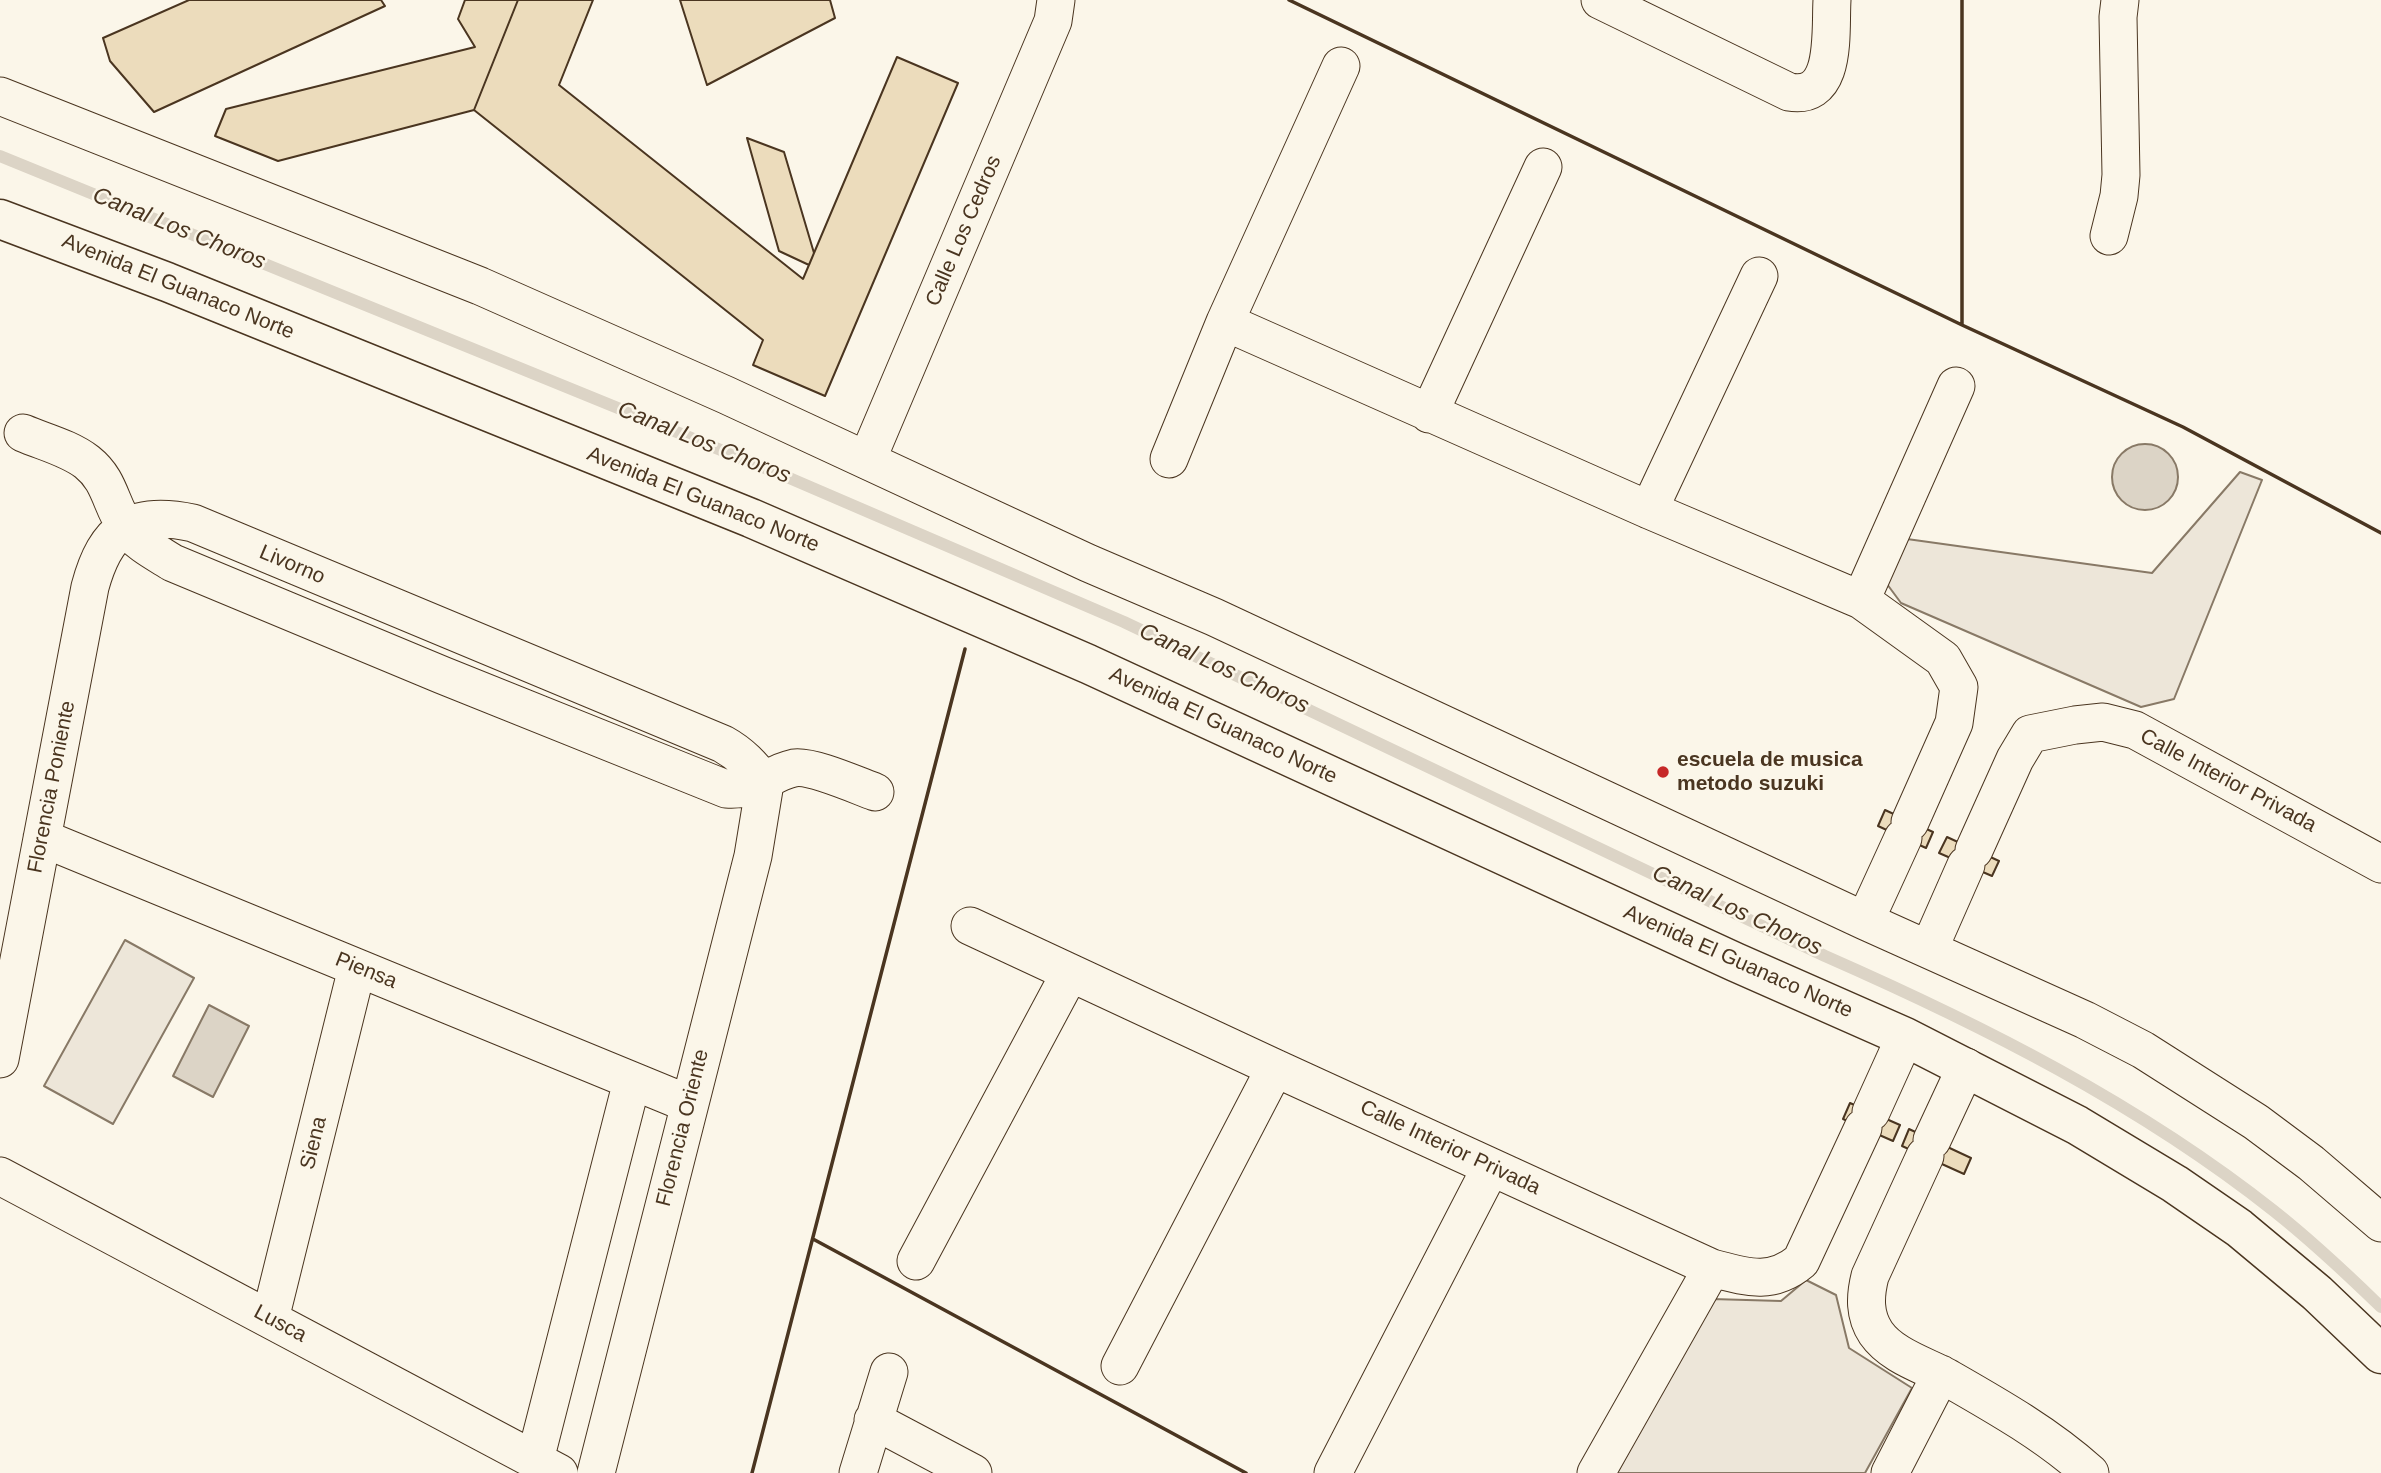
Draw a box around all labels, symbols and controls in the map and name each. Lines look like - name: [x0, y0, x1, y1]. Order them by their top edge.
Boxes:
- street label: Calle Los Cedros: [921, 152, 1007, 310]
- water label: Canal Los Choros: [88, 182, 270, 276]
- street label: Avenida El Guanaco Norte: [58, 229, 298, 345]
- water label: Canal Los Choros: [613, 396, 795, 490]
- street label: Avenida El Guanaco Norte: [583, 442, 823, 558]
- street label: Livorno: [255, 540, 329, 590]
- water label: Canal Los Choros: [1135, 618, 1313, 720]
- street label: Avenida El Guanaco Norte: [1105, 662, 1341, 790]
- street label: Florencia Poniente: [23, 699, 81, 875]
- street label: Calle Interior Privada: [2136, 724, 2320, 838]
- place label: escuela de musica metodo suzuki: [1677, 747, 1863, 797]
- marker: escuela de musica metodo suzuki: [1655, 764, 1671, 780]
- water label: Canal Los Choros: [1648, 860, 1826, 962]
- street label: Avenida El Guanaco Norte: [1619, 900, 1857, 1024]
- street label: Piensa: [332, 947, 400, 995]
- street label: Florencia Oriente: [651, 1047, 715, 1209]
- street label: Calle Interior Privada: [1356, 1095, 1544, 1201]
- street label: Siena: [295, 1114, 333, 1172]
- street label: Lusca: [249, 1300, 311, 1348]

